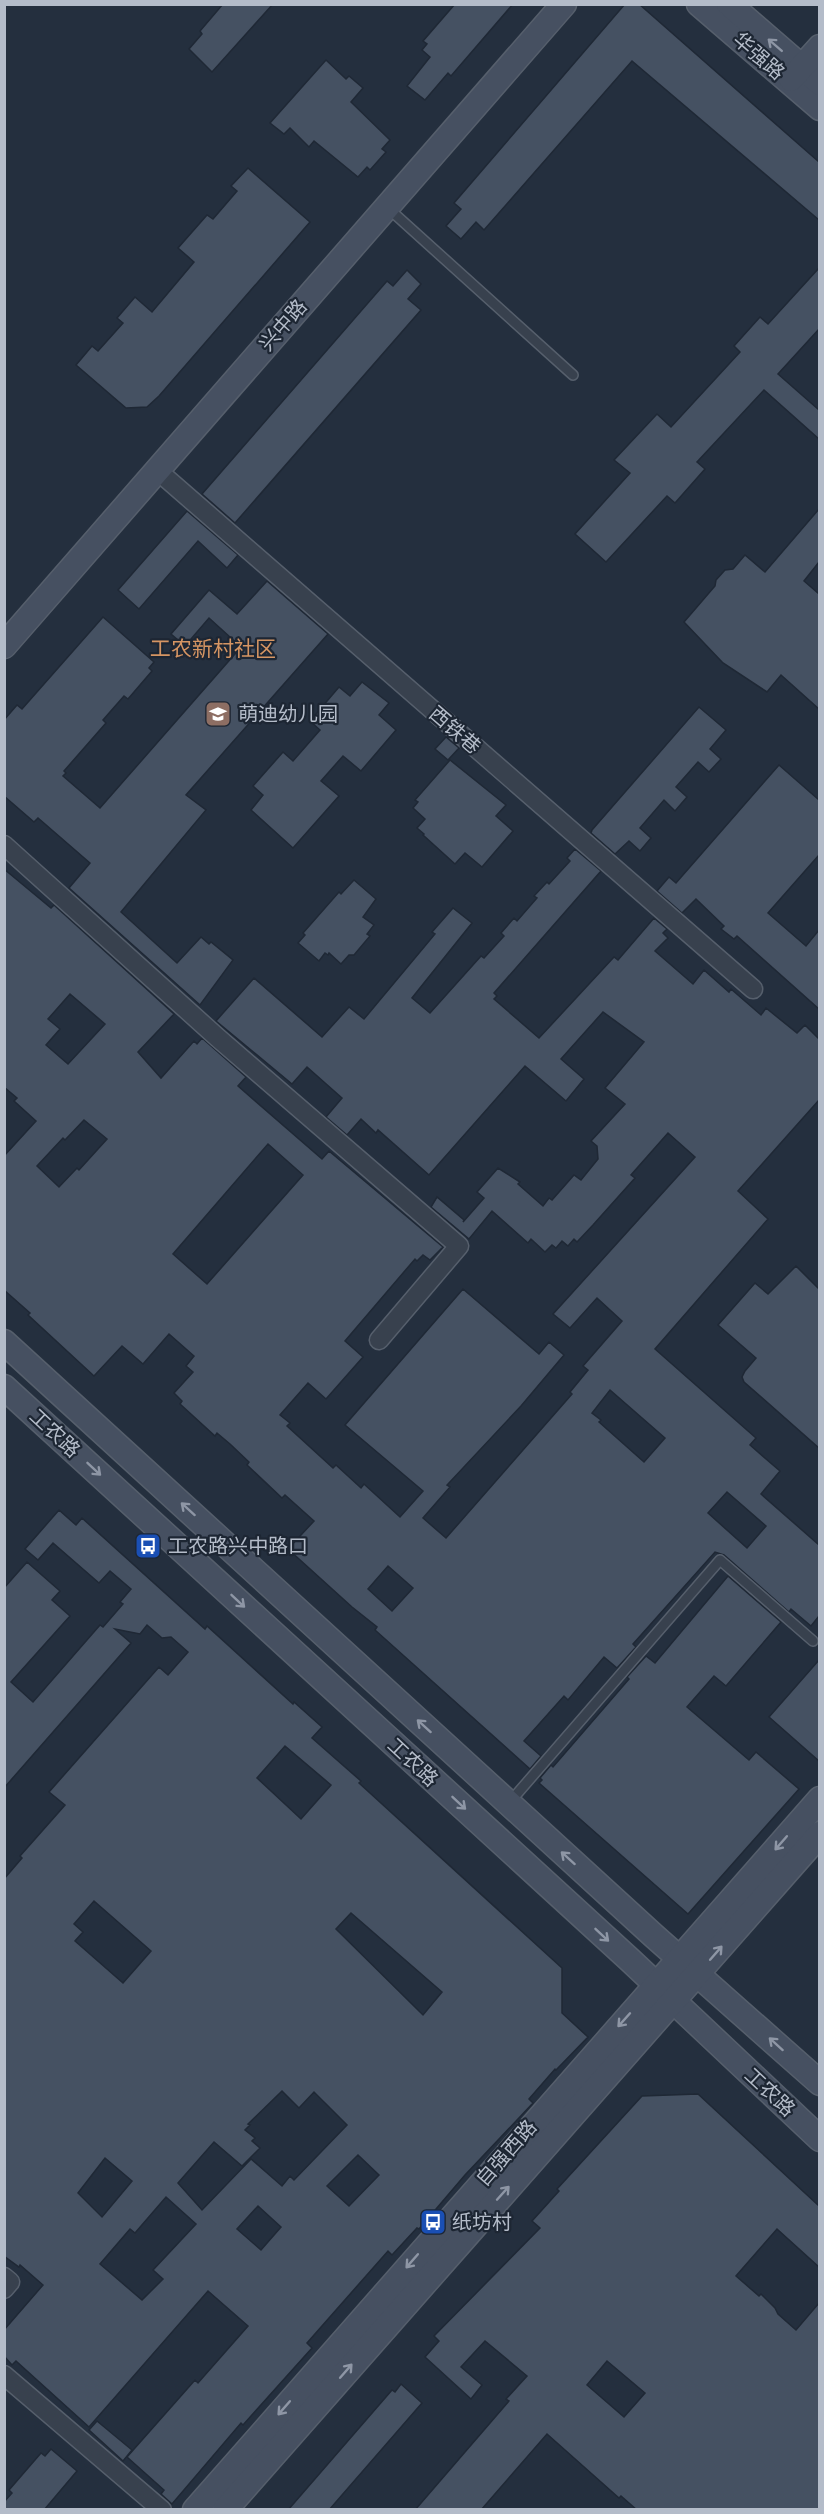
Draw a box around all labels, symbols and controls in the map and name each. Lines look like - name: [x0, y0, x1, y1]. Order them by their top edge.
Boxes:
- street label: 华强路: [728, 27, 790, 85]
- one-way arrow: [768, 38, 783, 52]
- street label: 兴中路: [254, 294, 312, 356]
- district label: 工农新村社区: [150, 637, 276, 661]
- school or university icon: 萌迪幼儿园: [203, 699, 233, 729]
- street label: 西铁巷: [424, 701, 486, 759]
- place label: 萌迪幼儿园: [238, 702, 338, 726]
- street label: 工农路: [25, 1404, 85, 1462]
- one-way arrow: [86, 1462, 101, 1476]
- one-way arrow: [180, 1502, 195, 1516]
- bus stop icon: 工农路兴中路口: [133, 1531, 163, 1561]
- place label: 工农路兴中路口: [168, 1534, 308, 1558]
- one-way arrow: [230, 1593, 245, 1608]
- one-way arrow: [417, 1719, 432, 1733]
- street label: 工农路: [383, 1733, 443, 1791]
- one-way arrow: [451, 1796, 466, 1811]
- one-way arrow: [774, 1835, 788, 1850]
- one-way arrow: [561, 1850, 576, 1865]
- one-way arrow: [595, 1928, 610, 1942]
- one-way arrow: [709, 1946, 723, 1961]
- one-way arrow: [617, 2012, 631, 2027]
- one-way arrow: [769, 2037, 784, 2051]
- street label: 工农路: [740, 2063, 800, 2121]
- street label: 自强西路: [471, 2115, 541, 2191]
- one-way arrow: [496, 2185, 510, 2200]
- bus stop icon: 纸坊村: [418, 2207, 448, 2237]
- place label: 纸坊村: [452, 2210, 512, 2234]
- one-way arrow: [405, 2253, 419, 2268]
- one-way arrow: [339, 2364, 353, 2379]
- one-way arrow: [277, 2400, 291, 2415]

